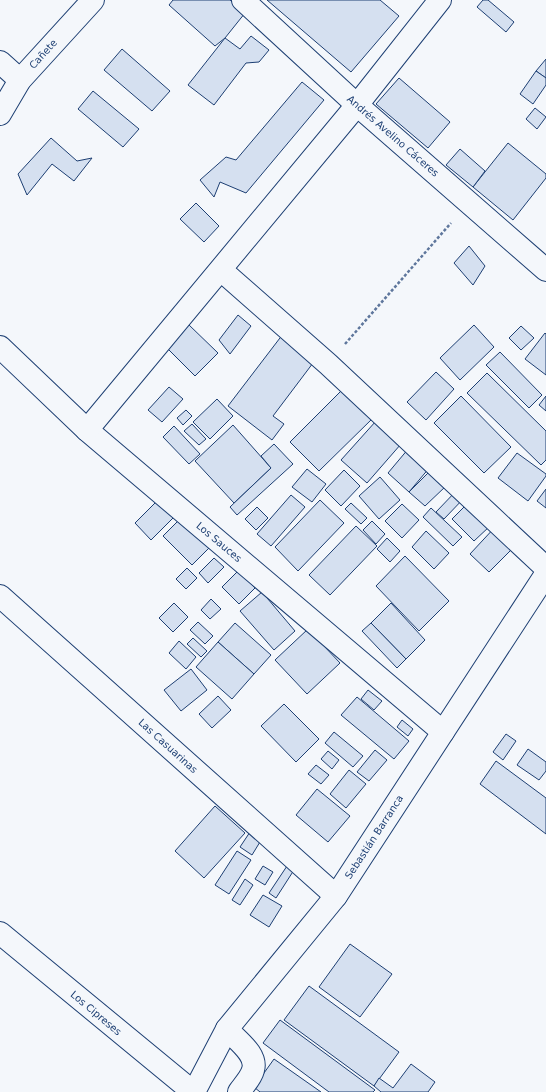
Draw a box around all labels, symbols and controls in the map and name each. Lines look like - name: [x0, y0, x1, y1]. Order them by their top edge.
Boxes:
- street label: Cañete: [27, 37, 59, 71]
- street label: Andrés Avelino Cáceres: [345, 93, 441, 179]
- street label: Los Sauces: [194, 520, 244, 564]
- street label: Las Casuarinas: [136, 717, 200, 775]
- street label: Sebastián Barranca: [343, 793, 405, 881]
- street label: Los Cipreses: [68, 989, 124, 1037]

